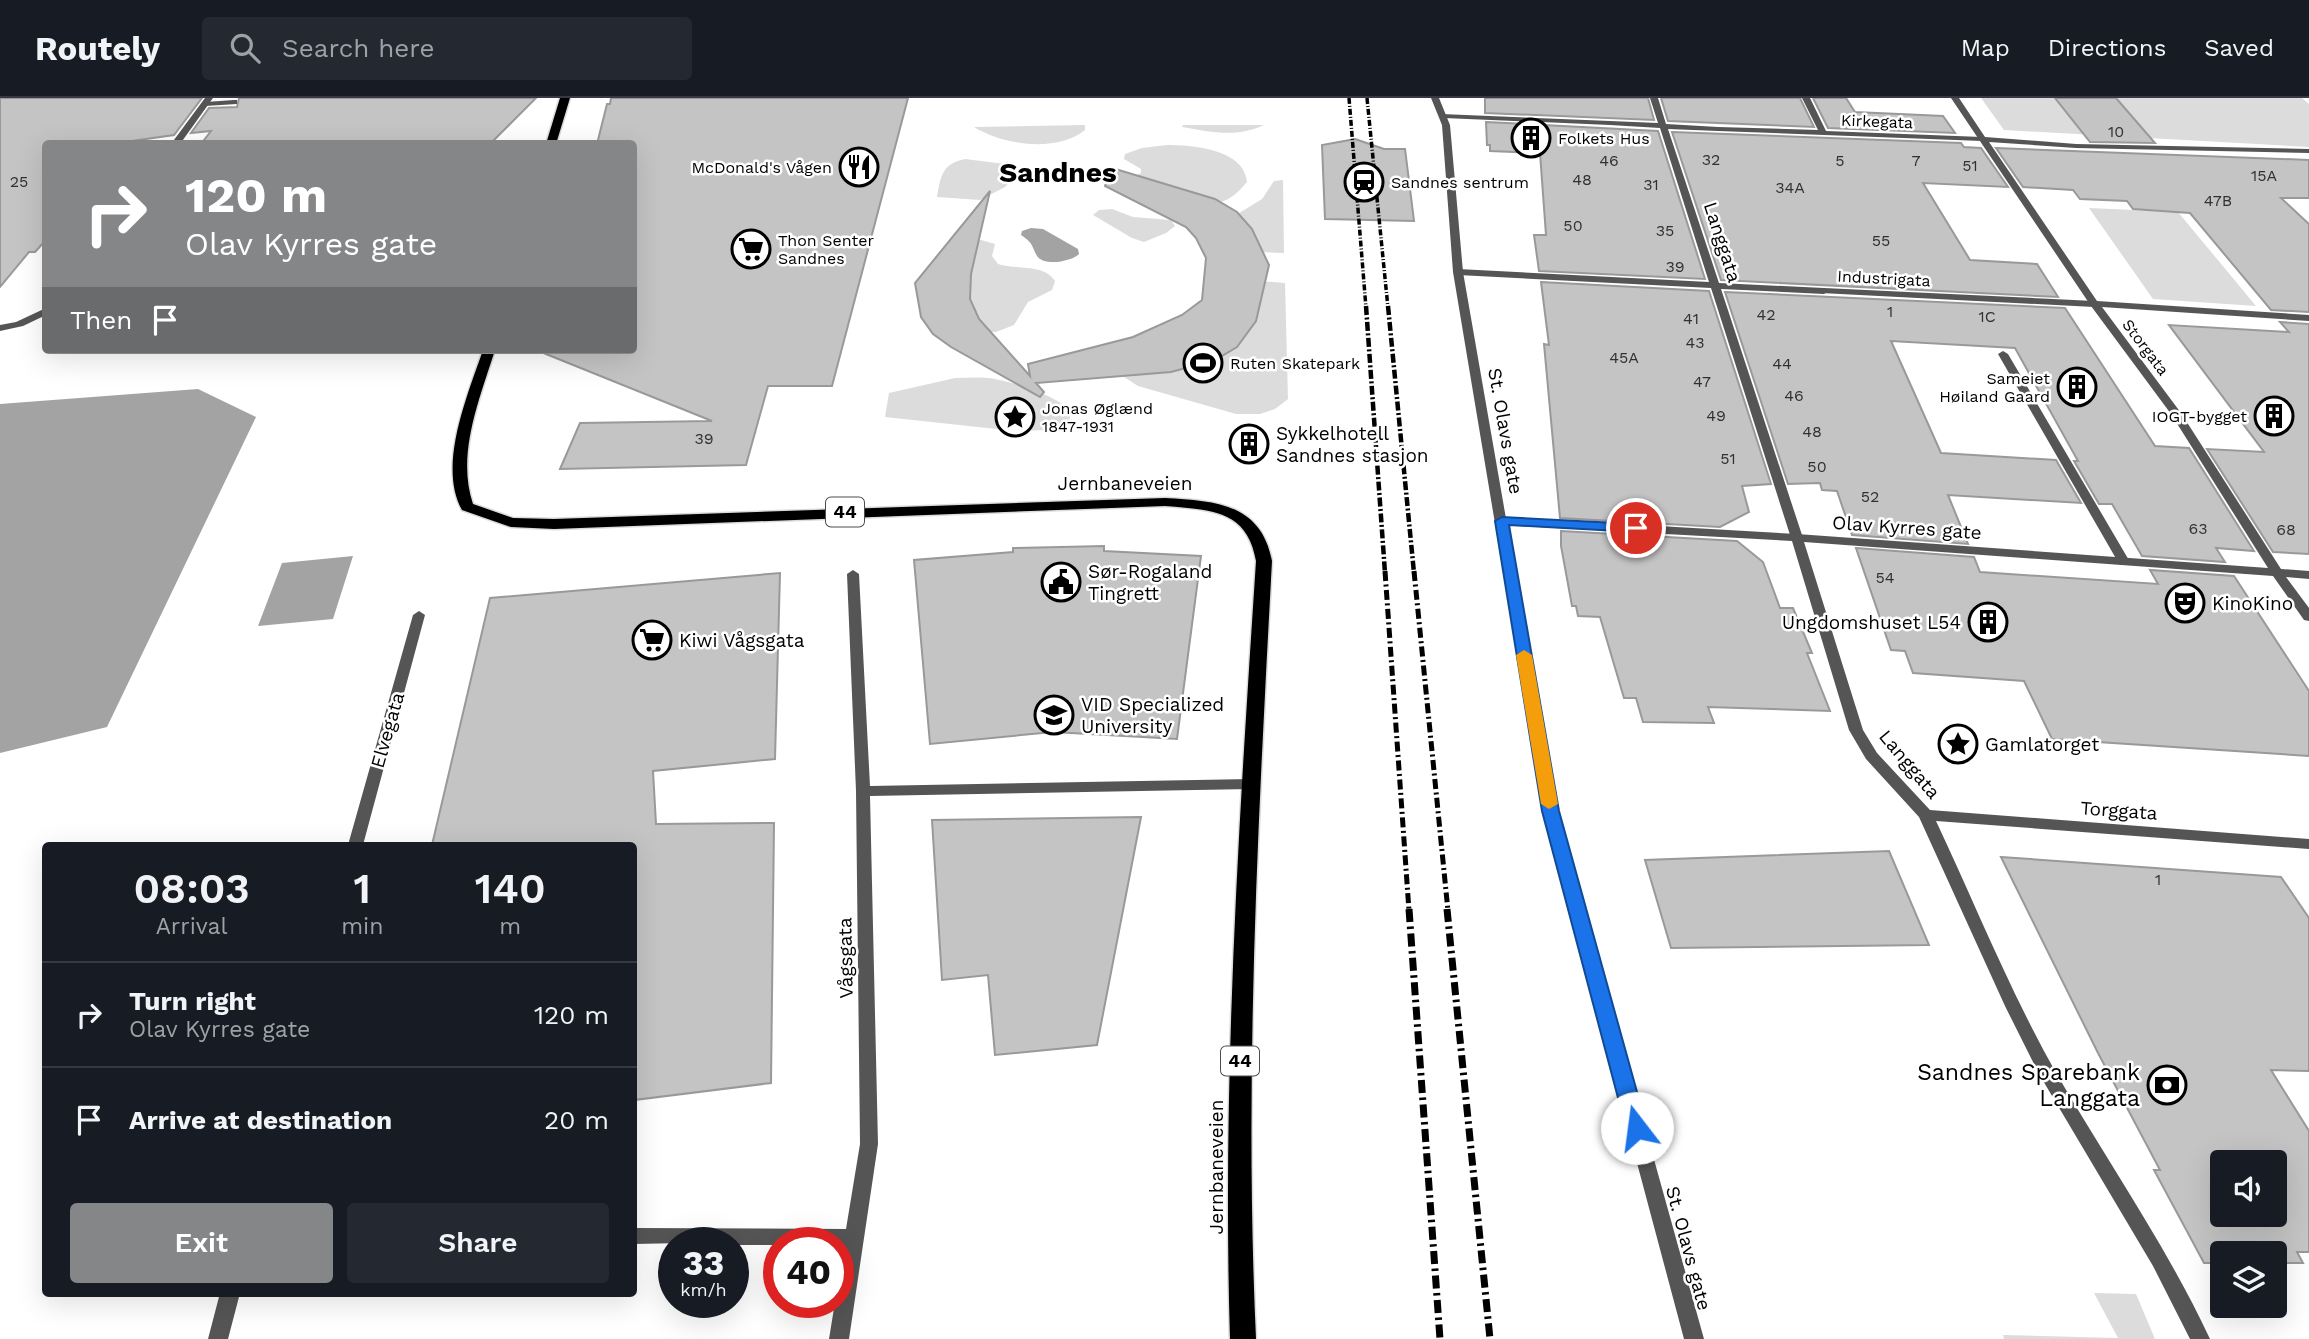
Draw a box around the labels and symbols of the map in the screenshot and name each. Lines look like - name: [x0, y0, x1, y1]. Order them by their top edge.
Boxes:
- street label: Kirkegata: [1841, 111, 1913, 132]
- building icon: Folkets Hus: [1510, 117, 1552, 159]
- house number: 10: [2108, 122, 2124, 141]
- place label: Folkets Hus: [1558, 129, 1650, 148]
- restaurant icon: McDonald's Vågen: [838, 146, 880, 188]
- house number: 32: [1702, 150, 1720, 169]
- house number: 46: [1599, 151, 1619, 170]
- house number: 5: [1835, 151, 1845, 170]
- house number: 7: [1912, 151, 1921, 170]
- district label: Sandnes: [999, 156, 1117, 189]
- house number: 51: [1962, 156, 1978, 175]
- place label: McDonald's Vågen: [691, 158, 832, 177]
- station icon: Sandnes sentrum: [1343, 161, 1385, 203]
- house number: 15A: [2251, 166, 2277, 185]
- house number: 48: [1572, 170, 1592, 189]
- house number: 25: [10, 172, 28, 191]
- place label: Sandnes sentrum: [1391, 173, 1529, 192]
- house number: 31: [1643, 175, 1659, 194]
- house number: 34A: [1775, 178, 1805, 197]
- house number: 47B: [2204, 191, 2232, 210]
- street label: Langgata: [1699, 199, 1746, 285]
- house number: 50: [1563, 216, 1583, 235]
- house number: 35: [1656, 221, 1674, 240]
- supermarket icon: Thon Senter Sandnes: [730, 228, 772, 270]
- place label: Thon Senter Sandnes: [778, 231, 874, 268]
- house number: 55: [1872, 231, 1890, 250]
- house number: 39: [1665, 257, 1685, 276]
- street label: Industrigata: [1837, 267, 1931, 290]
- house number: 1: [1887, 302, 1893, 321]
- house number: 42: [1756, 305, 1776, 324]
- house number: 1C: [1978, 307, 1996, 326]
- house number: 41: [1683, 309, 1699, 328]
- street label: Storgata: [2118, 315, 2173, 379]
- house number: 43: [1685, 333, 1705, 352]
- sports icon: Ruten Skatepark: [1182, 342, 1224, 384]
- house number: 45A: [1609, 348, 1639, 367]
- place label: Ruten Skatepark: [1230, 354, 1360, 373]
- house number: 44: [1772, 354, 1792, 373]
- street label: St. Olavs gate: [1483, 366, 1528, 496]
- building icon: Sameiet Høiland Gaard: [2056, 366, 2098, 408]
- place label: Sameiet Høiland Gaard: [1939, 369, 2050, 406]
- house number: 47: [1693, 372, 1711, 391]
- house number: 46: [1784, 386, 1804, 405]
- building icon: IOGT-bygget: [2253, 395, 2295, 437]
- place icon: Jonas Øglænd 1847-1931: [994, 396, 1036, 438]
- place label: Jonas Øglænd 1847-1931: [1042, 399, 1153, 436]
- house number: 49: [1706, 406, 1726, 425]
- place label: IOGT-bygget: [2152, 407, 2247, 426]
- place label: Sykkelhotell Sandnes stasjon: [1276, 422, 1429, 467]
- house number: 48: [1802, 422, 1822, 441]
- building icon: Sykkelhotell Sandnes stasjon: [1228, 423, 1270, 465]
- house number: 39: [694, 429, 714, 448]
- house number: 51: [1720, 449, 1736, 468]
- house number: 50: [1807, 457, 1827, 476]
- street label: Jernbaneveien: [1058, 472, 1192, 495]
- house number: 52: [1861, 487, 1879, 506]
- road number: 44: [826, 498, 864, 526]
- pin: [1606, 498, 1666, 558]
- street label: Olav Kyrres gate: [1831, 511, 1982, 544]
- house number: 63: [2188, 519, 2208, 538]
- house number: 68: [2276, 520, 2296, 539]
- place label: Sør-Rogaland Tingrett: [1088, 560, 1212, 605]
- public building icon: Sør-Rogaland Tingrett: [1040, 561, 1082, 603]
- house number: 54: [1875, 568, 1895, 587]
- theatre icon: KinoKino: [2164, 582, 2206, 624]
- place label: KinoKino: [2212, 592, 2293, 615]
- building icon: Ungdomshuset L54: [1967, 601, 2009, 643]
- place label: Ungdomshuset L54: [1782, 611, 1961, 634]
- supermarket icon: Kiwi Vågsgata: [631, 619, 673, 661]
- place label: Kiwi Vågsgata: [679, 629, 805, 652]
- street label: Elvegata: [366, 689, 409, 771]
- place label: VID Specialized University: [1081, 693, 1224, 738]
- school or university icon: VID Specialized University: [1033, 694, 1075, 736]
- place icon: Gamlatorget: [1937, 723, 1979, 765]
- street label: Langgata: [1874, 725, 1945, 804]
- place label: Gamlatorget: [1985, 733, 2099, 756]
- street label: Torggata: [2080, 796, 2159, 825]
- house number: 1: [2155, 870, 2161, 889]
- street label: Vågsgata: [833, 917, 858, 999]
- road number: 44: [1221, 1046, 1259, 1076]
- place label: Sandnes Sparebank Langgata: [1917, 1059, 2140, 1112]
- bank icon: Sandnes Sparebank Langgata: [2146, 1064, 2188, 1106]
- position arrow: [1600, 1091, 1674, 1165]
- street label: Jernbaneveien: [1205, 1100, 1228, 1234]
- street label: St. Olavs gate: [1661, 1183, 1716, 1313]
- speed limit sign: 40: [763, 1227, 854, 1318]

